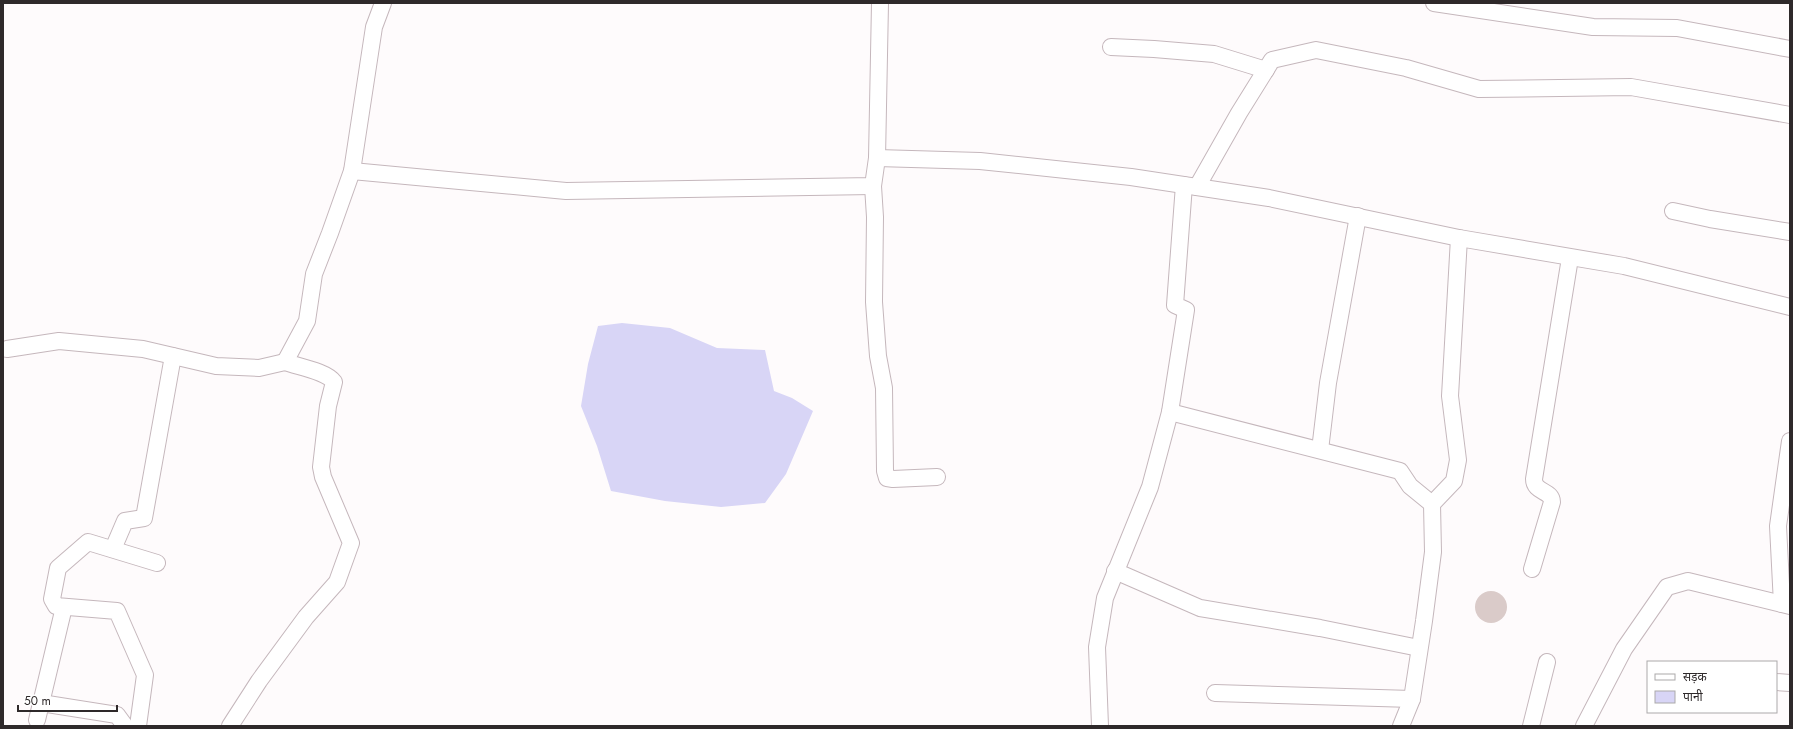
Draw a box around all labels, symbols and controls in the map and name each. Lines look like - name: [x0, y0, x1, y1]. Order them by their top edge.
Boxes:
- legend: [1647, 661, 1777, 713]
- text: सड़क: [1683, 668, 1708, 686]
- scale bar: [18, 687, 117, 713]
- text: पानी: [1683, 688, 1704, 706]
- text: 50 m: [24, 692, 51, 710]

